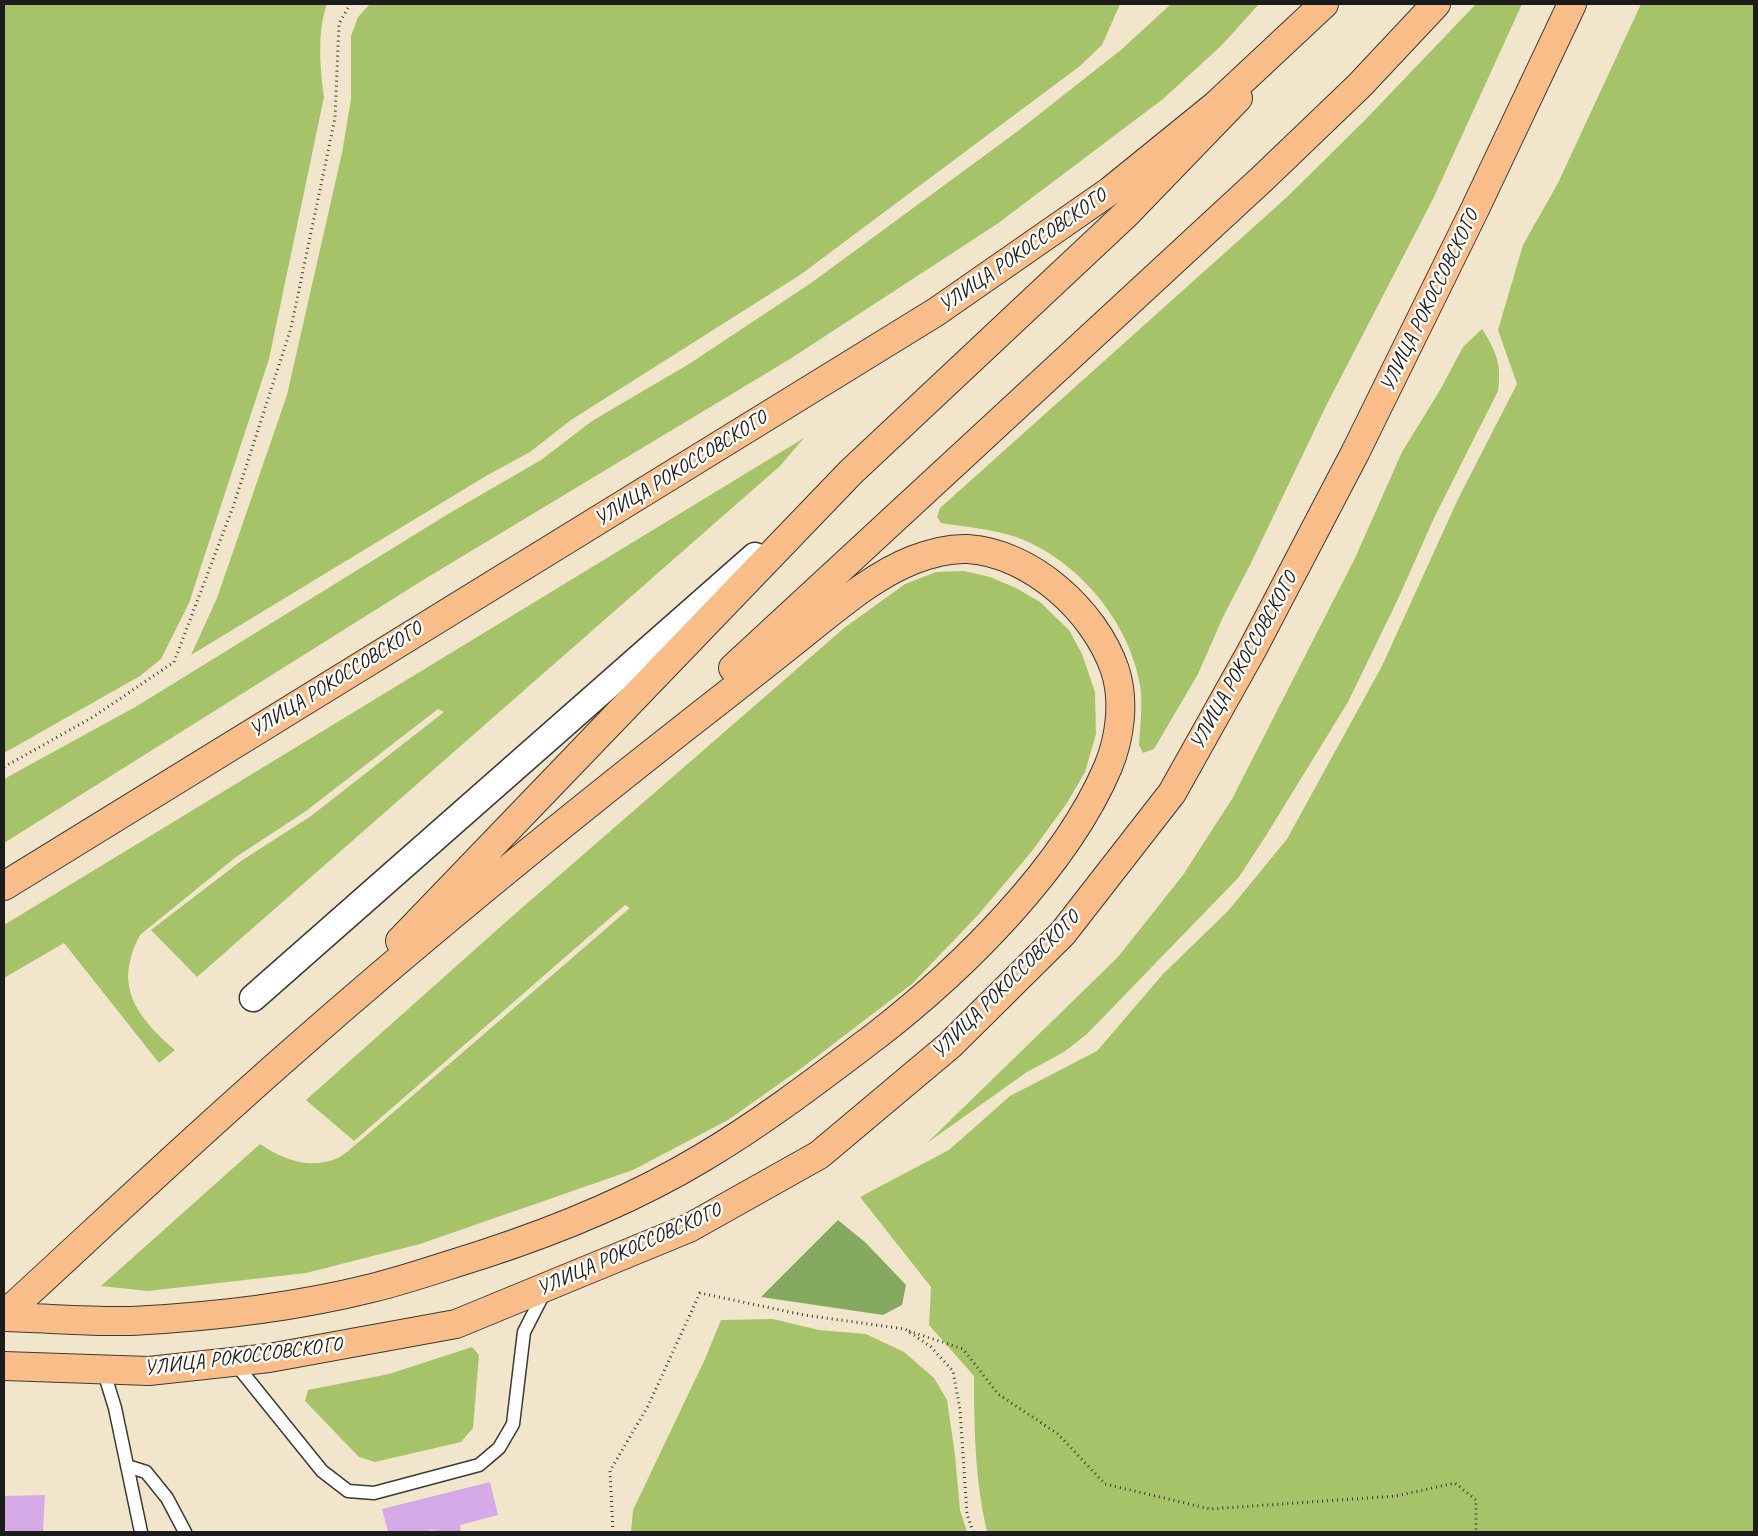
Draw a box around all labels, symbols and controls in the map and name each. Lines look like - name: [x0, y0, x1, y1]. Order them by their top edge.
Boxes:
- street label: УЛИЦА РОКОССОВСКОГО: [934, 184, 1112, 318]
- street label: УЛИЦА РОКОССОВСКОГО: [1375, 206, 1485, 396]
- street label: УЛИЦА РОКОССОВСКОГО: [590, 406, 772, 532]
- street label: УЛИЦА РОКОССОВСКОГО: [1185, 568, 1303, 754]
- street label: УЛИЦА РОКОССОВСКОГО: [245, 617, 427, 743]
- street label: УЛИЦА РОКОССОВСКОГО: [927, 906, 1085, 1064]
- street label: УЛИЦА РОКОССОВСКОГО: [533, 1198, 725, 1302]
- street label: УЛИЦА РОКОССОВСКОГО: [143, 1332, 343, 1382]

